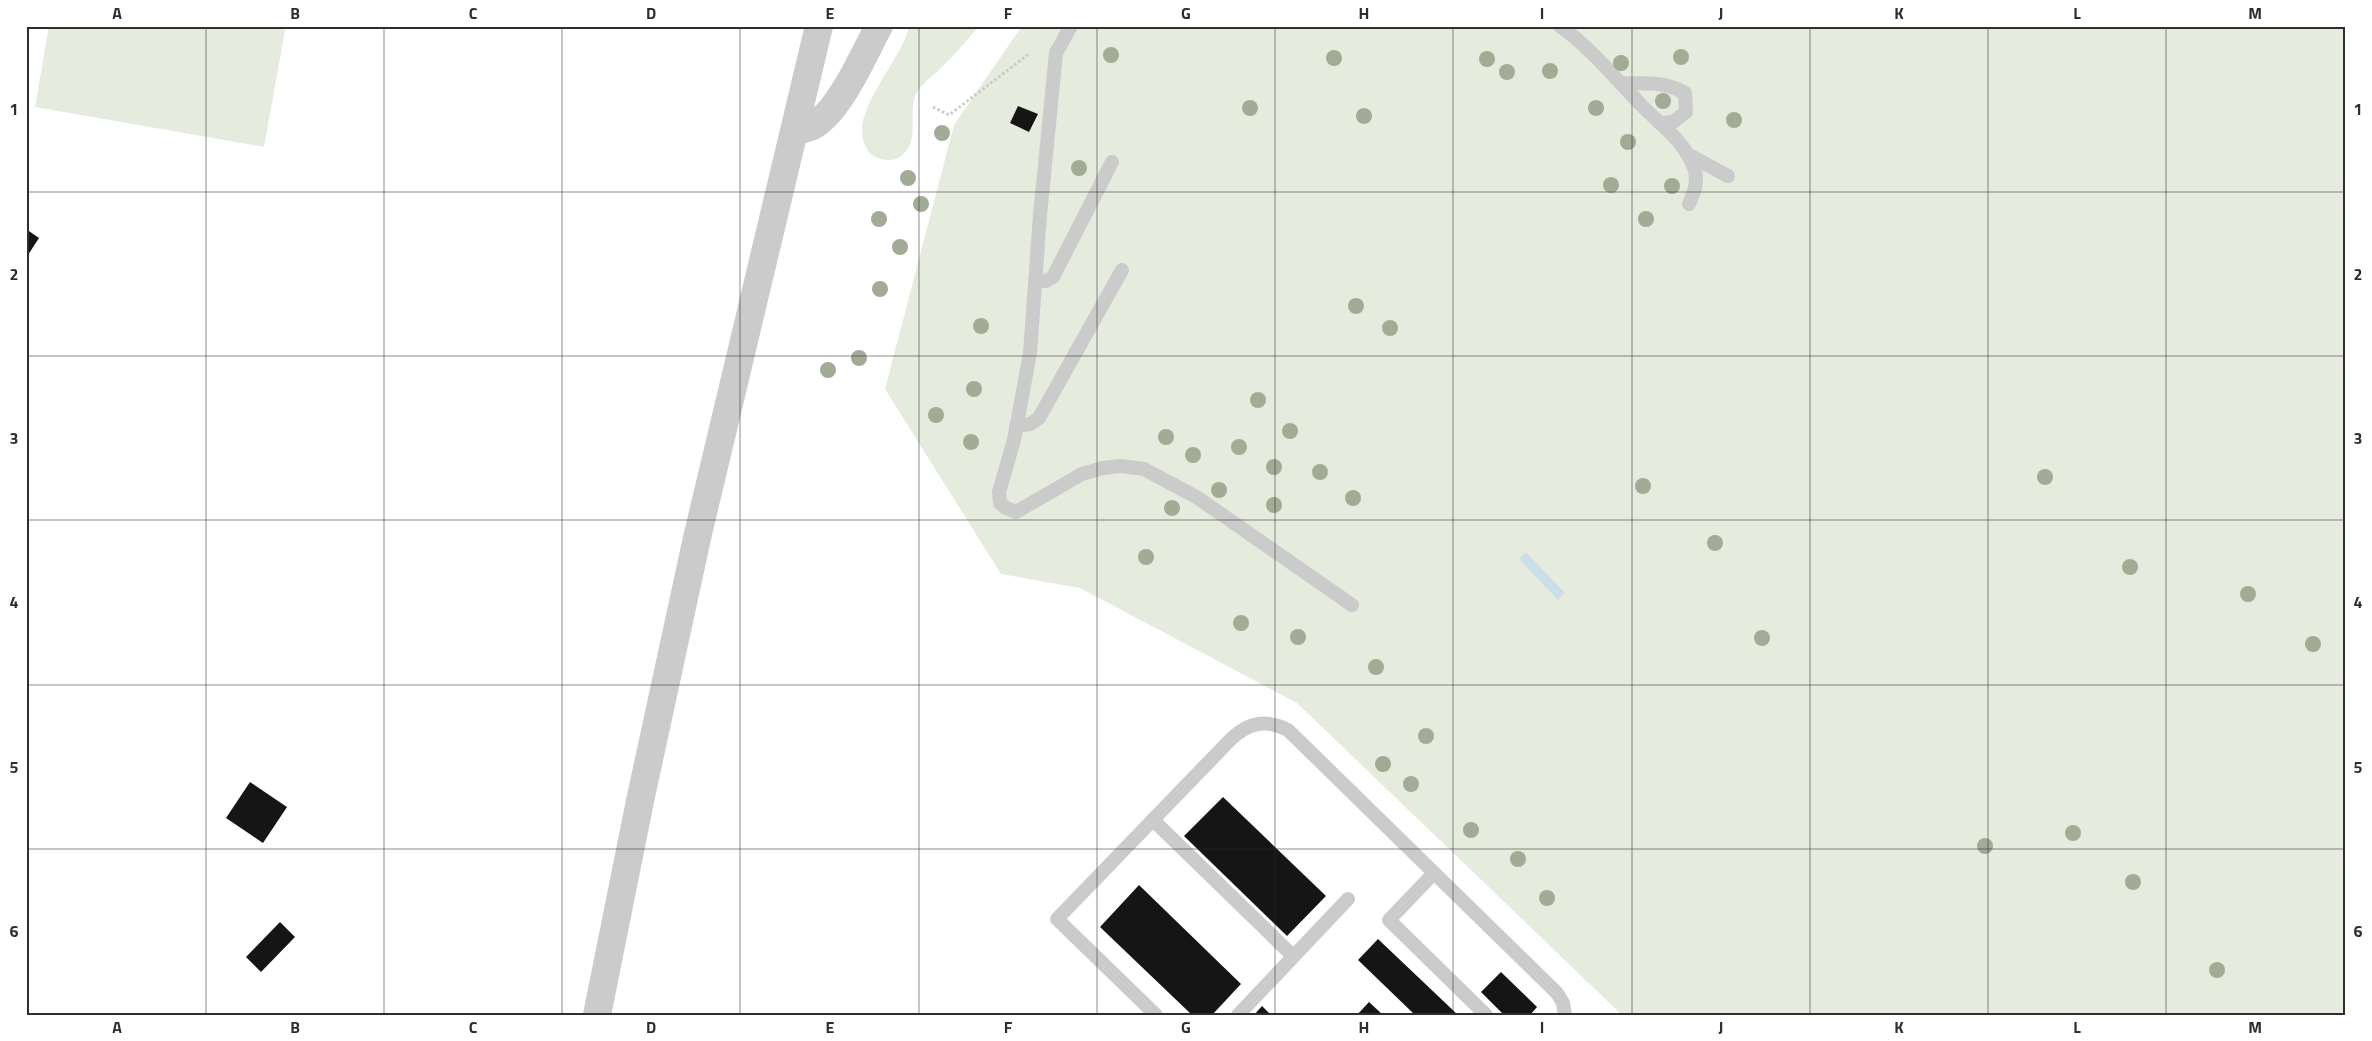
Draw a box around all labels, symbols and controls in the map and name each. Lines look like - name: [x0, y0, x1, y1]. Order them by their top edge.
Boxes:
- text: A: [112, 1, 122, 25]
- text: B: [290, 1, 300, 25]
- text: C: [469, 1, 478, 25]
- text: D: [646, 1, 656, 25]
- text: E: [826, 1, 835, 25]
- text: F: [1004, 1, 1013, 25]
- text: G: [1181, 1, 1191, 25]
- text: H: [1359, 1, 1369, 25]
- text: I: [1540, 1, 1544, 25]
- text: J: [1719, 1, 1723, 25]
- text: K: [1894, 1, 1904, 25]
- text: L: [2073, 1, 2081, 25]
- text: M: [2248, 1, 2262, 25]
- text: 1: [10, 97, 18, 121]
- text: 1: [2354, 97, 2362, 121]
- text: 2: [10, 262, 18, 286]
- text: 2: [2354, 262, 2362, 286]
- text: 3: [10, 426, 18, 450]
- text: 3: [2354, 426, 2362, 450]
- text: 4: [10, 590, 19, 614]
- text: 4: [2354, 590, 2363, 614]
- text: 5: [10, 755, 19, 779]
- text: 5: [2354, 755, 2363, 779]
- text: 6: [10, 919, 19, 943]
- text: 6: [2354, 919, 2363, 943]
- text: A: [112, 1015, 122, 1039]
- text: B: [290, 1015, 300, 1039]
- text: C: [469, 1015, 478, 1039]
- text: D: [646, 1015, 656, 1039]
- text: E: [826, 1015, 835, 1039]
- text: F: [1004, 1015, 1013, 1039]
- text: G: [1181, 1015, 1191, 1039]
- text: H: [1359, 1015, 1369, 1039]
- text: I: [1540, 1015, 1544, 1039]
- text: J: [1719, 1015, 1723, 1039]
- text: K: [1894, 1015, 1904, 1039]
- text: L: [2073, 1015, 2081, 1039]
- text: M: [2248, 1015, 2262, 1039]

